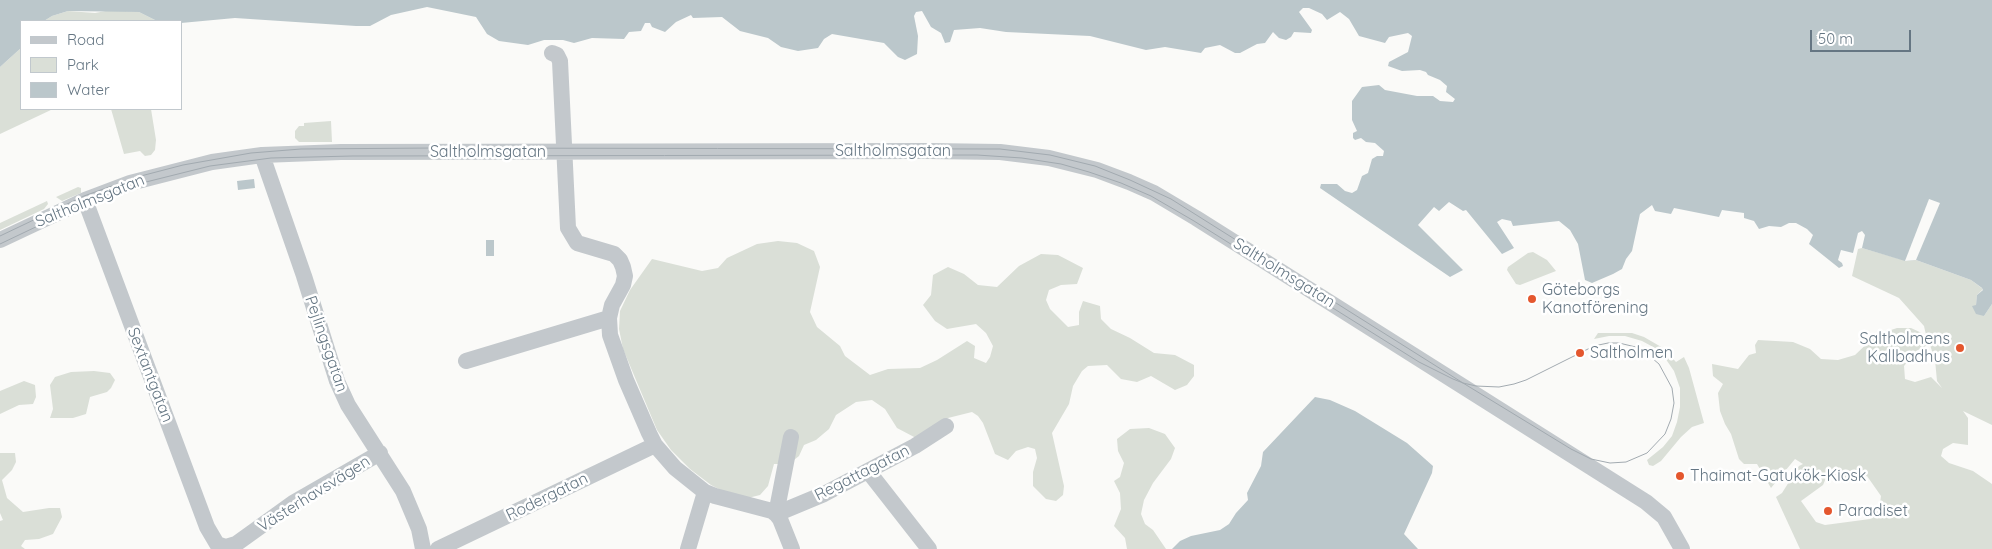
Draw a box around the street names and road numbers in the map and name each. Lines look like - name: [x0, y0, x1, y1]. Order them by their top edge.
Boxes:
- street label: Saltholmsgatan: [835, 141, 951, 161]
- street label: Saltholmsgatan: [430, 142, 546, 162]
- street label: Saltholmsgatan: [33, 170, 147, 232]
- street label: Saltholmsgatan: [1230, 234, 1338, 312]
- street label: Pejlingsgatan: [301, 293, 351, 395]
- street label: Sextantgatan: [123, 325, 177, 425]
- street label: Regattagatan: [811, 441, 913, 505]
- street label: Västerhavsvägen: [254, 452, 374, 536]
- street label: Rodergatan: [503, 469, 591, 525]

